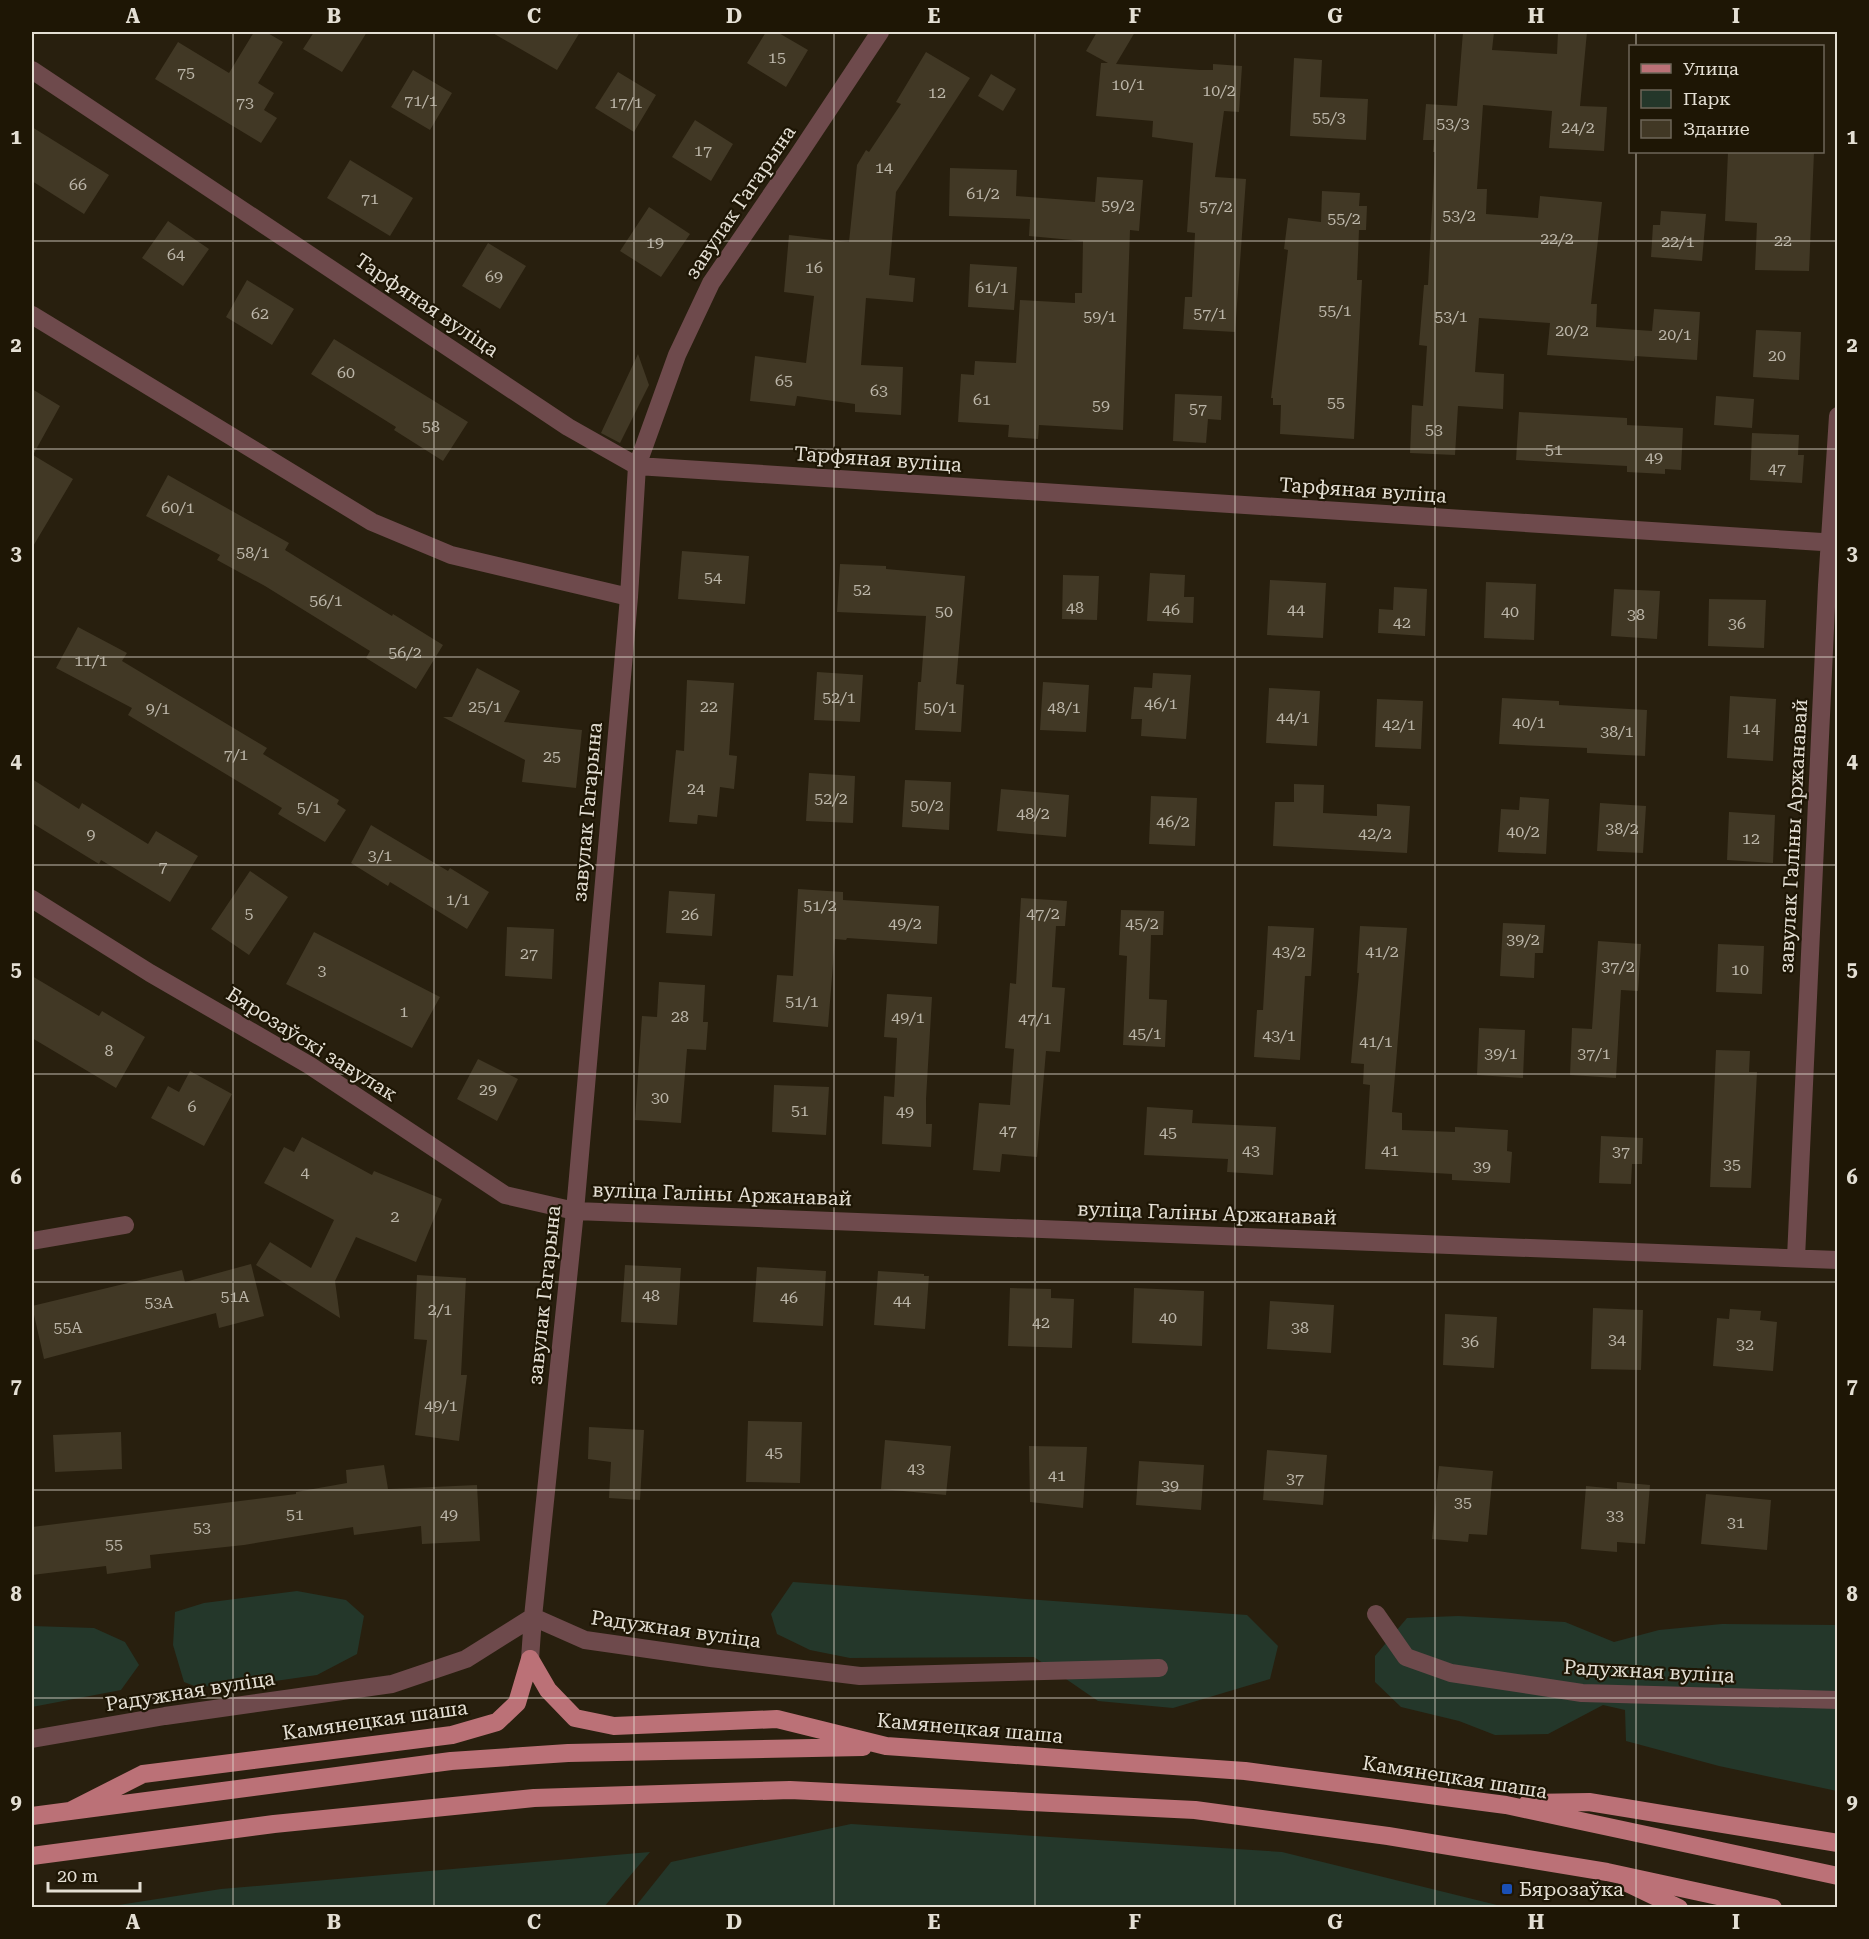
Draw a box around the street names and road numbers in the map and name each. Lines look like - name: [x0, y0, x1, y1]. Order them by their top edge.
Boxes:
- street label: завулак Гагарына: [680, 120, 800, 283]
- street label: Тарфяная вуліца: [351, 248, 503, 362]
- street label: Тарфяная вуліца: [793, 441, 963, 477]
- street label: Тарфяная вуліца: [1278, 472, 1448, 508]
- street label: завулак Галіны Аржанавай: [1774, 698, 1812, 974]
- street label: завулак Гагарына: [567, 721, 607, 903]
- street label: Бярозаўскі завулак: [222, 982, 402, 1106]
- street label: вуліца Галіны Аржанавай: [592, 1177, 852, 1211]
- street label: вуліца Галіны Аржанавай: [1077, 1196, 1337, 1230]
- street label: завулак Гагарына: [523, 1204, 565, 1386]
- street label: Радужная вуліца: [589, 1605, 763, 1653]
- street label: Радужная вуліца: [1563, 1655, 1735, 1687]
- street label: Радужная вуліца: [103, 1666, 277, 1716]
- street label: Камянецкая шаша: [281, 1695, 469, 1745]
- street label: Камянецкая шаша: [876, 1708, 1064, 1748]
- street label: Камянецкая шаша: [1361, 1751, 1549, 1804]

